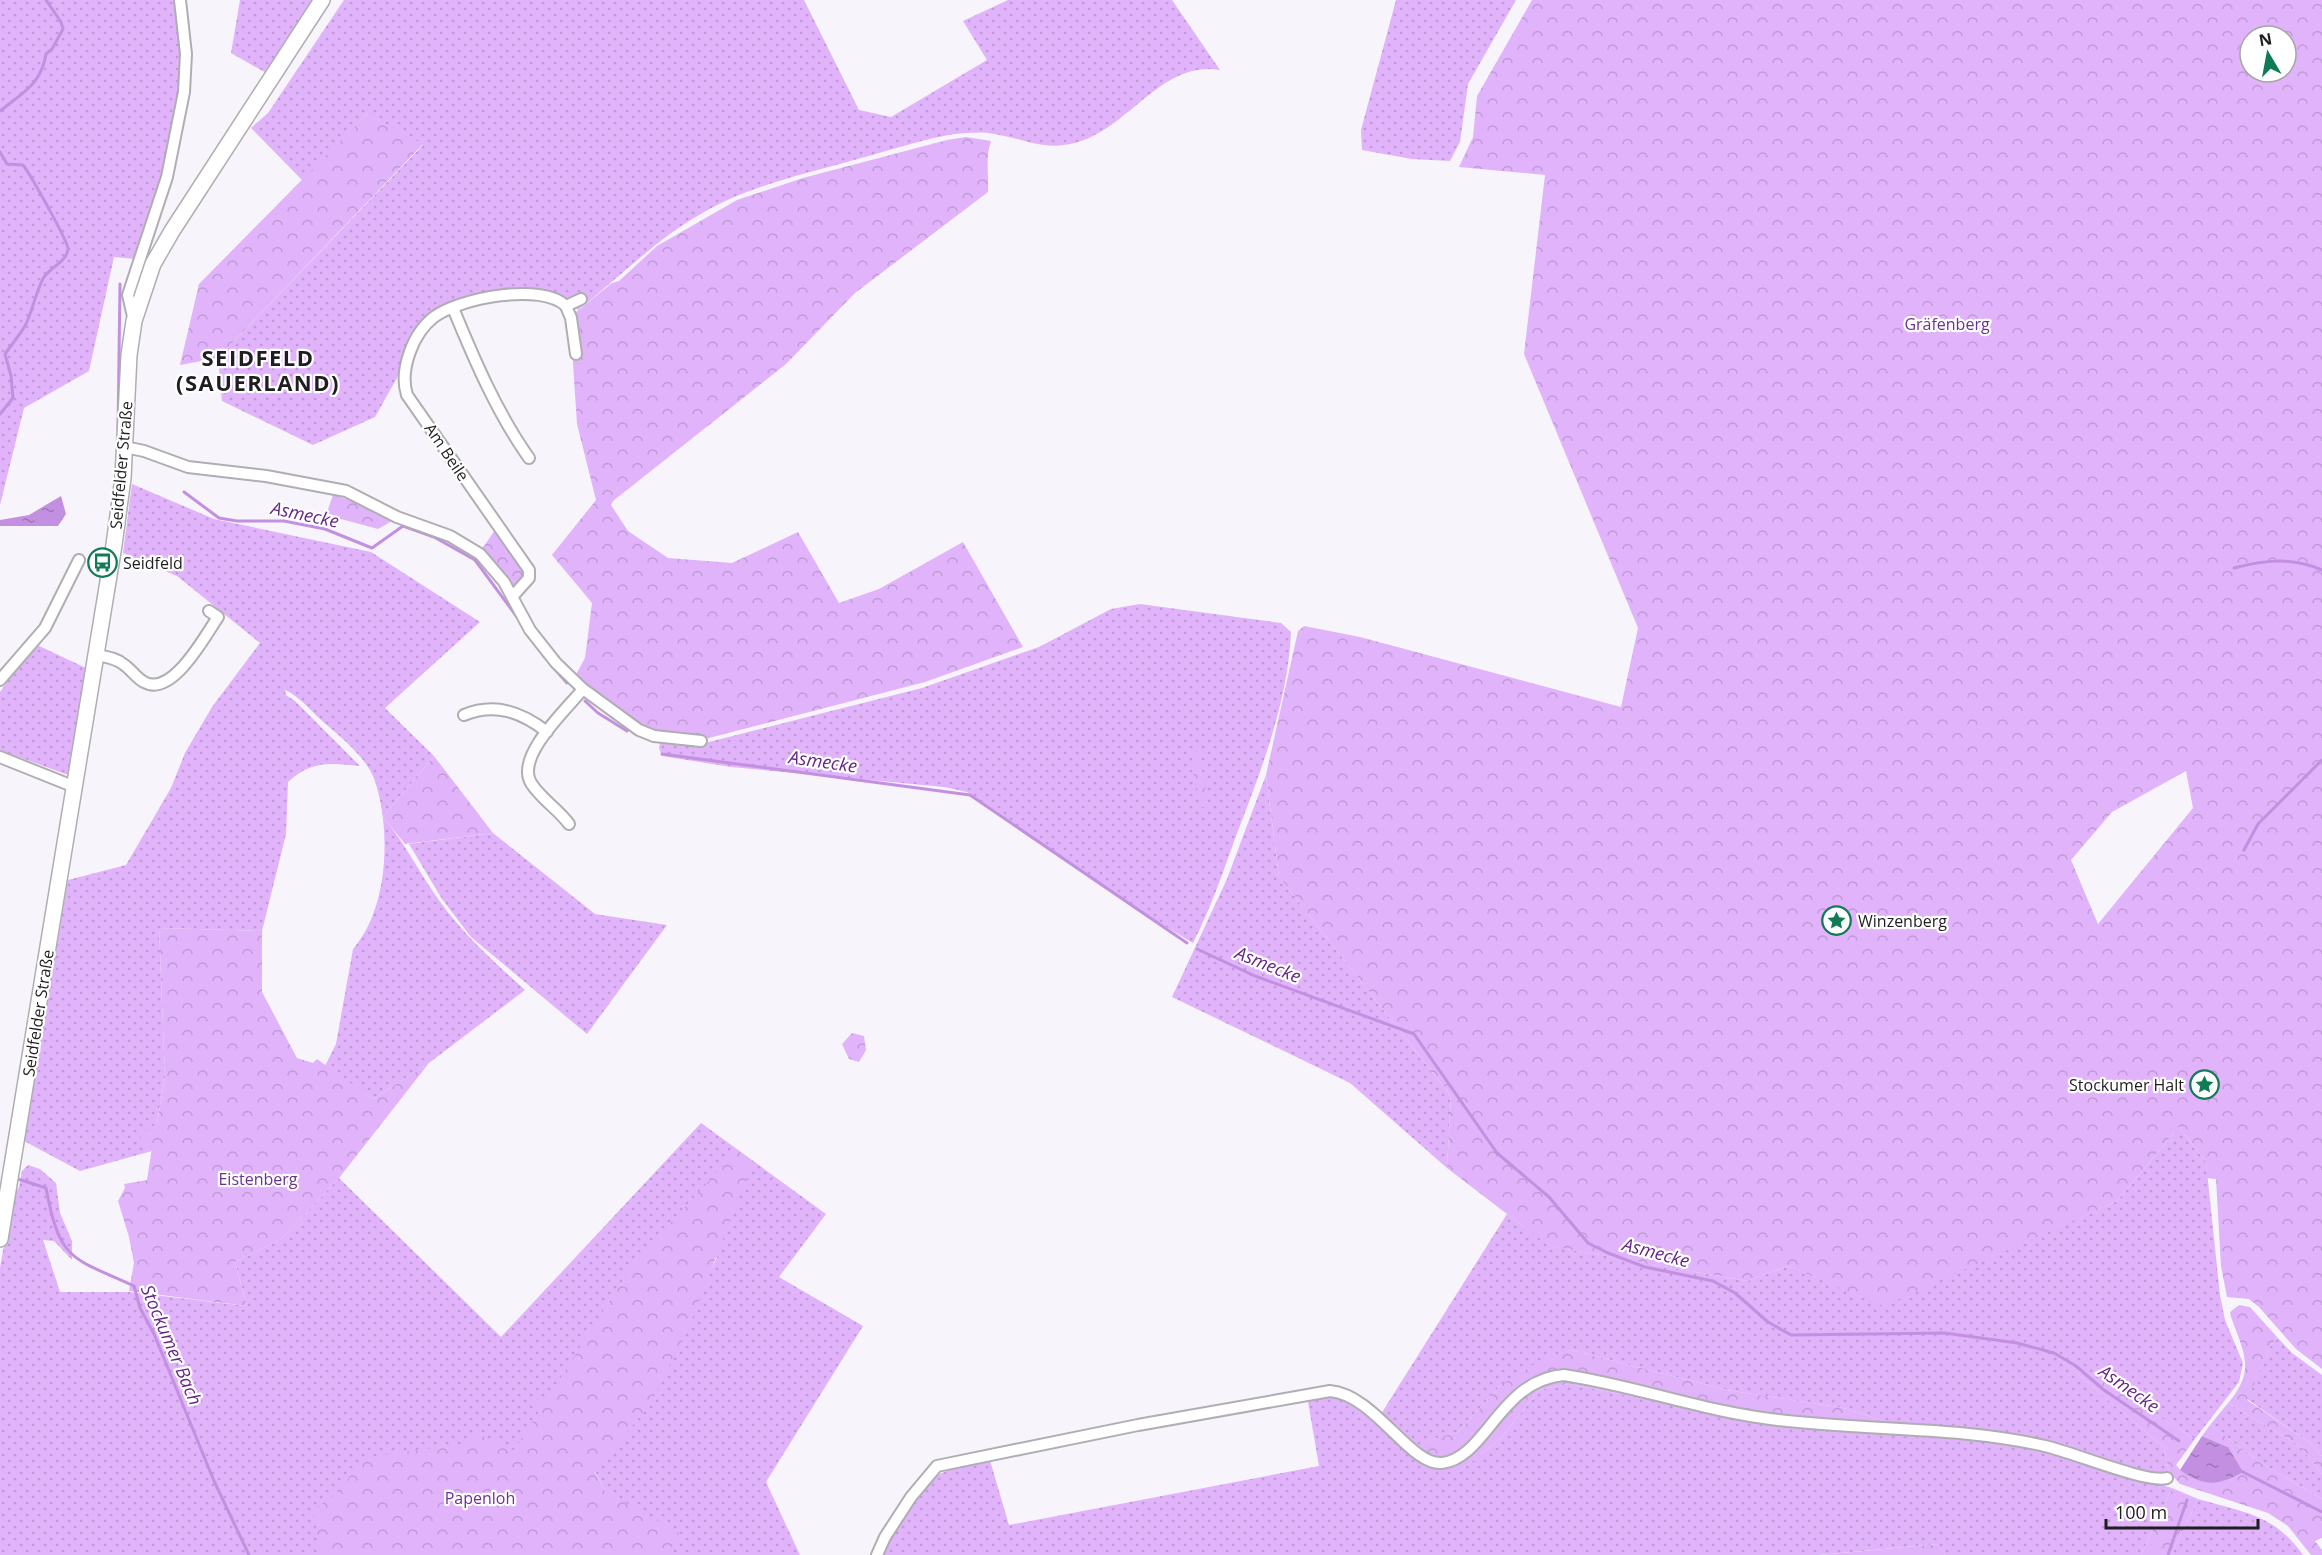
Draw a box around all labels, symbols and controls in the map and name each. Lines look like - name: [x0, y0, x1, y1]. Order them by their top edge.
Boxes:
- north arrow: [2238, 24, 2298, 84]
- text: N: [2257, 27, 2274, 51]
- park label: Gräfenberg: [1904, 313, 1990, 335]
- district label: SEIDFELD (SAUERLAND): [176, 342, 340, 397]
- street label: Seidfelder Straße: [104, 400, 138, 530]
- street label: Am Beile: [420, 419, 474, 485]
- water label: Asmecke: [267, 495, 341, 533]
- bus stop icon: Seidfeld: [86, 547, 118, 579]
- place label: Seidfeld: [123, 552, 183, 574]
- water label: Asmecke: [786, 744, 859, 778]
- place icon: Winzenberg: [1821, 905, 1853, 937]
- place label: Winzenberg: [1858, 910, 1947, 932]
- water label: Asmecke: [1230, 939, 1305, 988]
- street label: Seidfelder Straße: [17, 948, 59, 1078]
- place icon: Stockumer Halt: [2189, 1069, 2221, 1101]
- place label: Stockumer Halt: [2069, 1074, 2184, 1096]
- park label: Eistenberg: [218, 1168, 298, 1190]
- water label: Asmecke: [1618, 1231, 1692, 1272]
- water label: Stockumer Bach: [136, 1281, 208, 1408]
- water label: Asmecke: [2093, 1358, 2165, 1418]
- park label: Papenloh: [445, 1487, 515, 1509]
- scale bar: [2106, 1492, 2258, 1530]
- text: 100 m: [2115, 1500, 2167, 1524]

